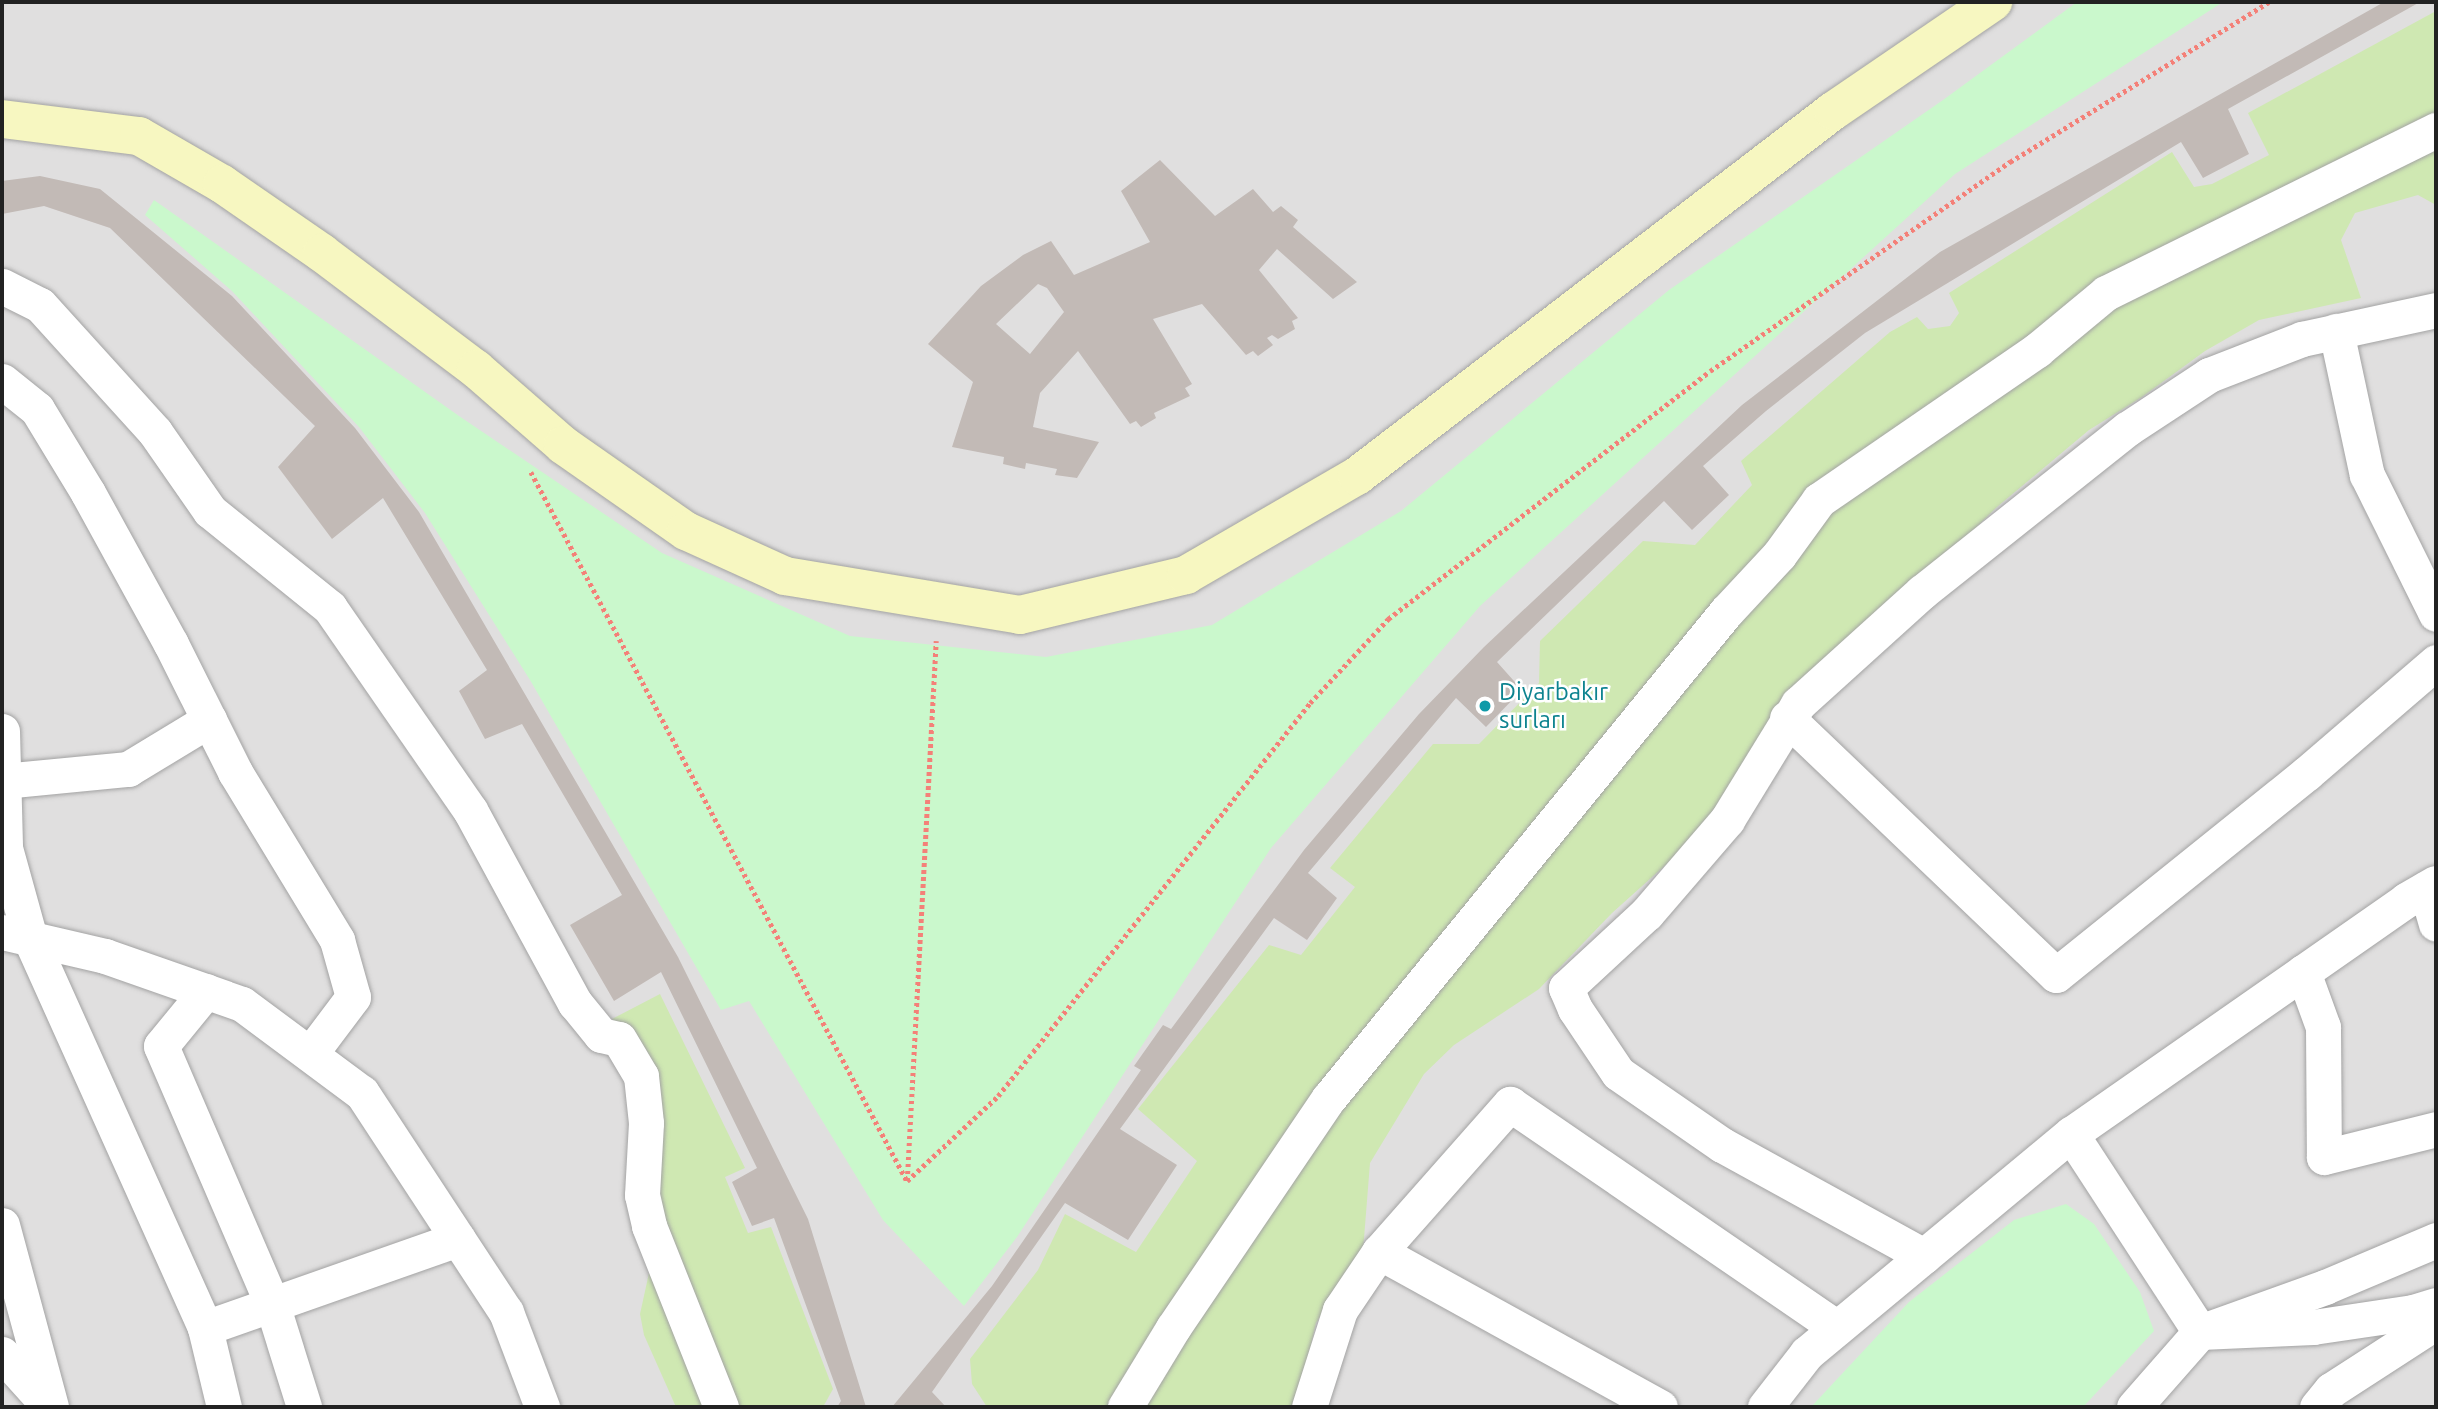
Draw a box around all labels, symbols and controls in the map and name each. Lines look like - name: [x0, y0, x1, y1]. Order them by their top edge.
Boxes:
- place label: Diyarbakır surları: [1499, 678, 1608, 734]
- marker: Diyarbakır surları: [1477, 698, 1493, 714]

